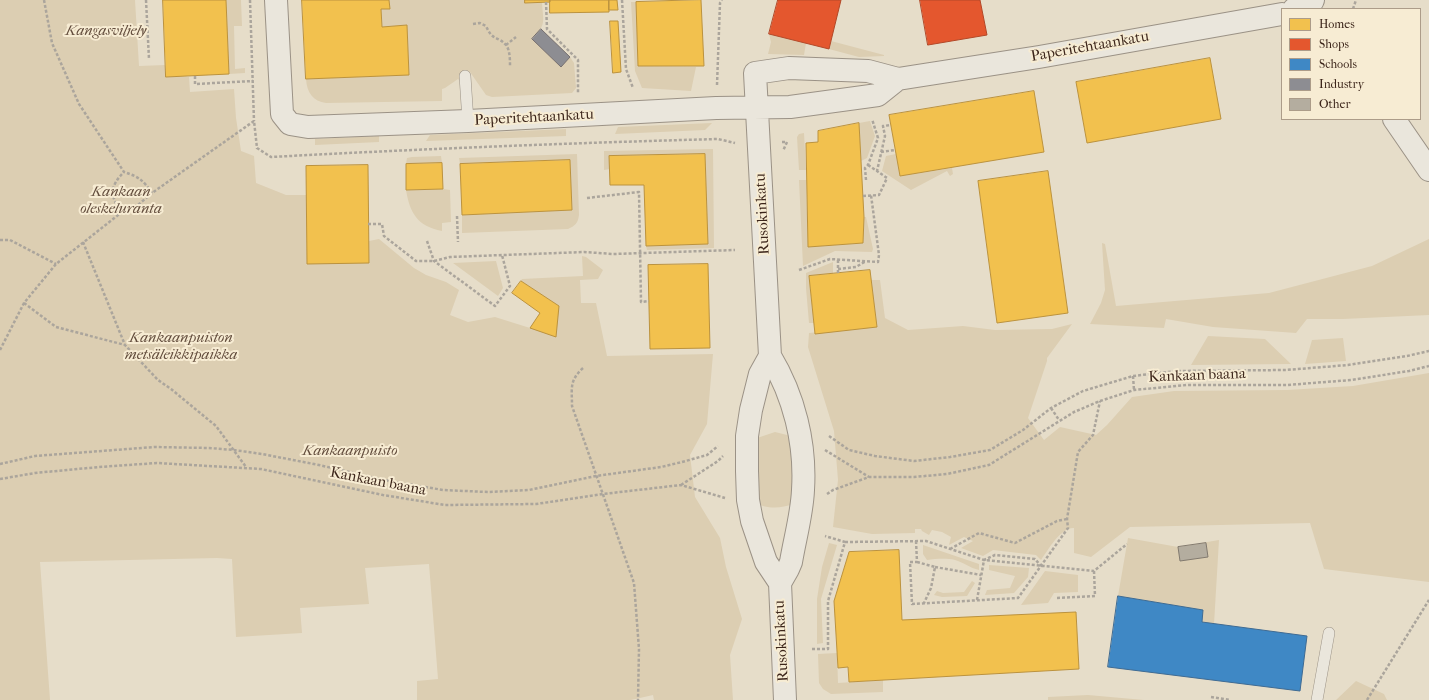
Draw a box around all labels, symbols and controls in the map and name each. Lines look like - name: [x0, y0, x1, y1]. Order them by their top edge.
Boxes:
- legend: [1281, 8, 1421, 120]
- text: Homes: [1319, 17, 1355, 31]
- park label: Kangasviljely: [66, 22, 146, 40]
- street label: Paperitehtaankatu: [1030, 28, 1150, 66]
- text: Shops: [1319, 37, 1349, 51]
- text: Schools: [1319, 57, 1357, 71]
- text: Industry: [1319, 77, 1364, 91]
- text: Other: [1319, 97, 1351, 111]
- street label: Paperitehtaankatu: [474, 106, 594, 130]
- street label: Rusokinkatu: [752, 173, 774, 255]
- park label: Kankaan oleskeluranta: [80, 183, 162, 218]
- park label: Kankaanpuiston metsäleikkipaikka: [125, 329, 237, 364]
- street label: Kankaan baana: [1148, 365, 1246, 387]
- park label: Kankaanpuisto: [303, 442, 397, 460]
- street label: Kankaan baana: [328, 464, 428, 500]
- street label: Rusokinkatu: [771, 600, 793, 682]

